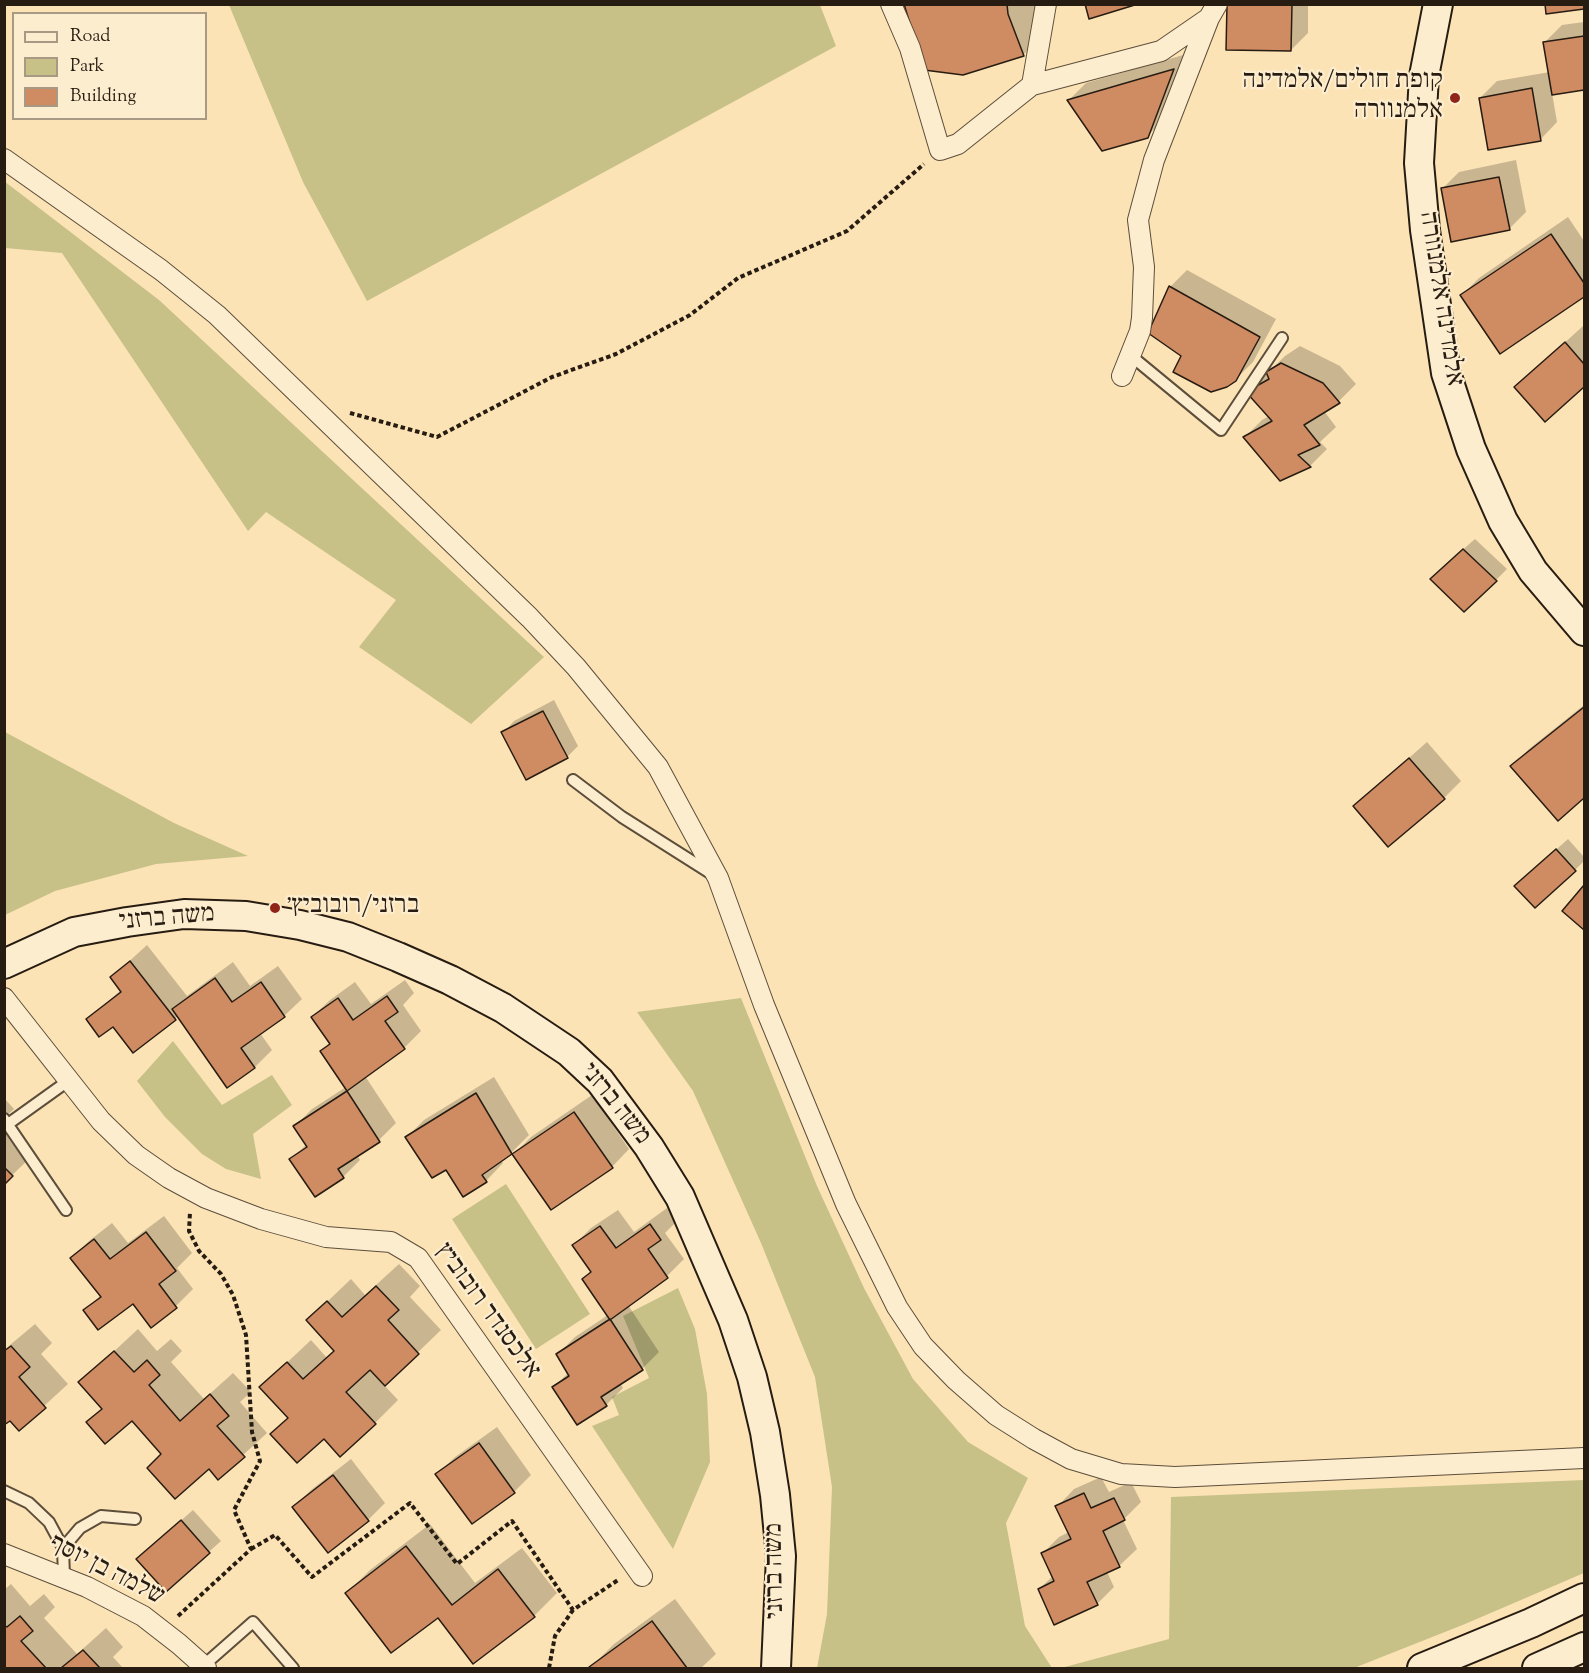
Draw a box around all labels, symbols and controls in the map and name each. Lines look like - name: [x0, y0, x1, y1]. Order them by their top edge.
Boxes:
- legend: [12, 12, 207, 120]
- text: Road: [70, 24, 110, 50]
- text: Park: [70, 54, 104, 80]
- place label: קופת חולים/אלמדינה אלמנוורה: [1242, 67, 1443, 128]
- text: Building: [70, 84, 136, 110]
- marker: קופת חולים/אלמדינה אלמנוורה: [1448, 91, 1462, 105]
- street label: אלמדינה אלמנוורה: [1410, 209, 1468, 389]
- place label: ברזני/רובוביץ׳: [287, 892, 419, 924]
- street label: משה ברזני: [118, 900, 216, 940]
- marker: ברזני/רובוביץ׳: [268, 901, 282, 915]
- street label: משה ברזני: [572, 1058, 656, 1152]
- street label: אלכסנדר רובוביץ: [426, 1238, 546, 1386]
- street label: משה ברזני: [761, 1523, 793, 1619]
- street label: שלמה בן יוסף: [43, 1530, 169, 1614]

